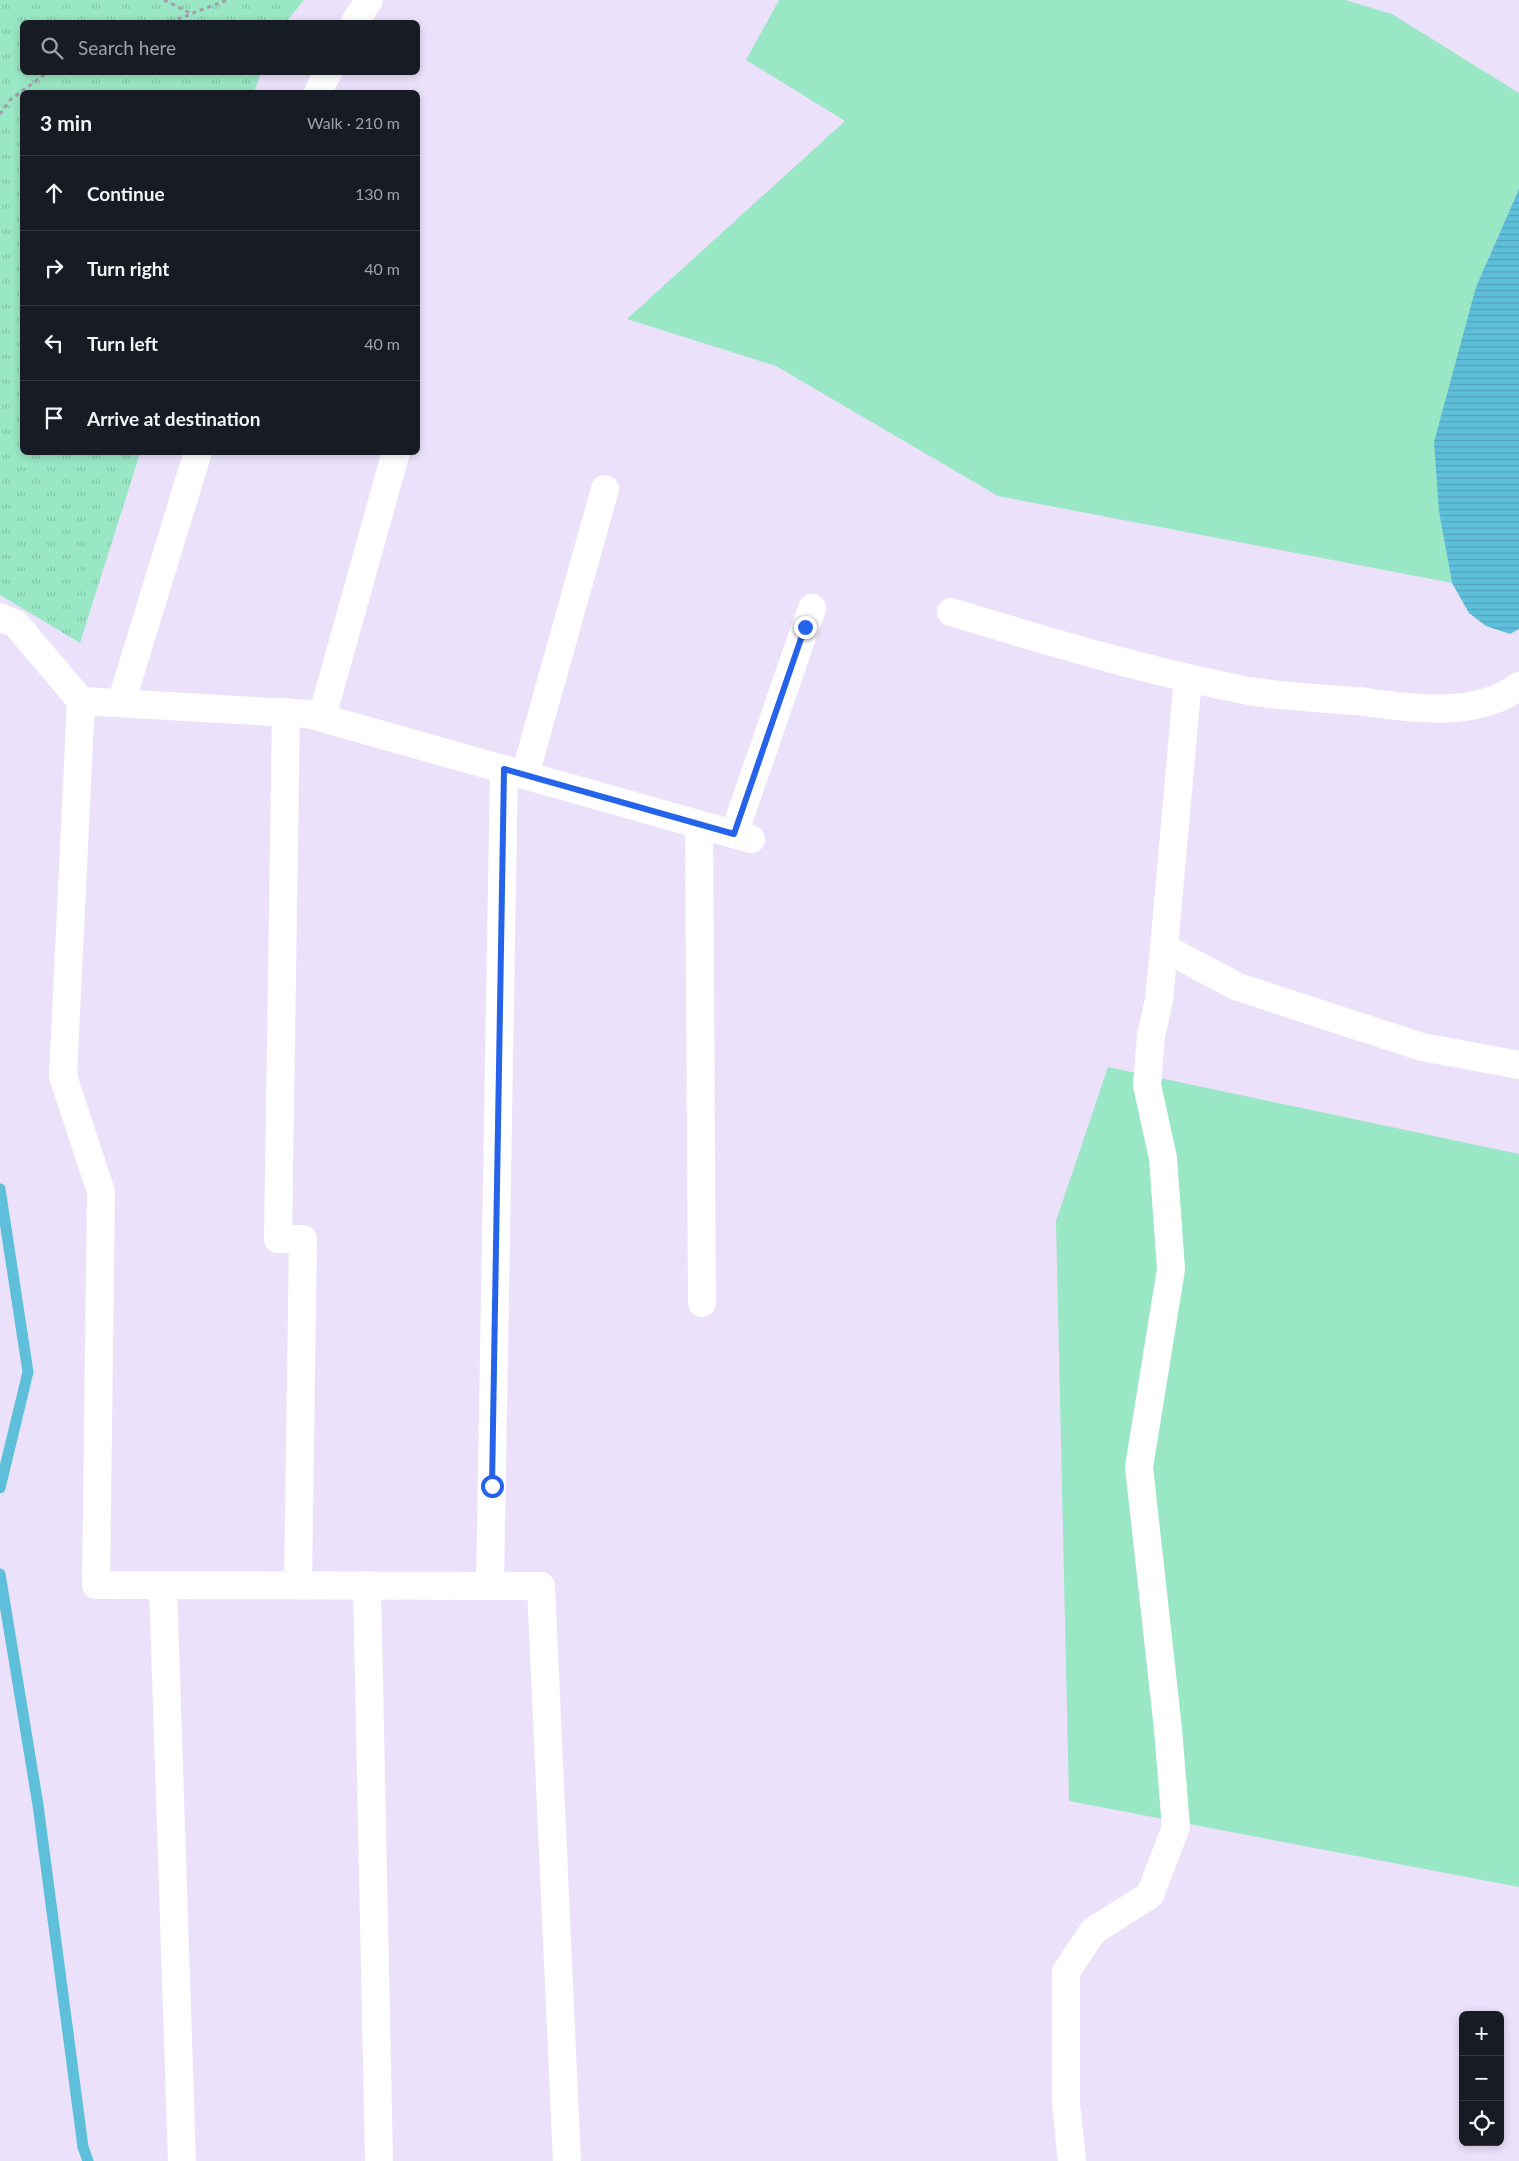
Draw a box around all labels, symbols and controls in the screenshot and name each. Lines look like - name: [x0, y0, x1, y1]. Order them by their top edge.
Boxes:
- search box: [20, 20, 420, 75]
- icon: search: [38, 34, 66, 62]
- text: Search here: [78, 36, 176, 59]
- text: 3 min: [40, 110, 92, 135]
- text: Walk · 210 m: [307, 113, 400, 132]
- icon: ahead: [40, 179, 68, 207]
- text: Continue: [87, 182, 165, 205]
- text: 130 m: [355, 184, 400, 203]
- icon: right: [40, 254, 68, 282]
- text: Turn right: [87, 257, 169, 280]
- text: 40 m: [364, 259, 400, 278]
- icon: left: [40, 329, 68, 357]
- text: Turn left: [87, 332, 158, 355]
- text: 40 m: [364, 334, 400, 353]
- icon: arrive: [40, 404, 68, 432]
- text: Arrive at destination: [87, 407, 260, 430]
- route end: [794, 616, 817, 639]
- route start: [481, 1475, 504, 1498]
- map controls: [1459, 2011, 1504, 2146]
- button: +: [1459, 2011, 1504, 2056]
- button: −: [1459, 2056, 1504, 2101]
- button: locate: [1459, 2101, 1504, 2146]

